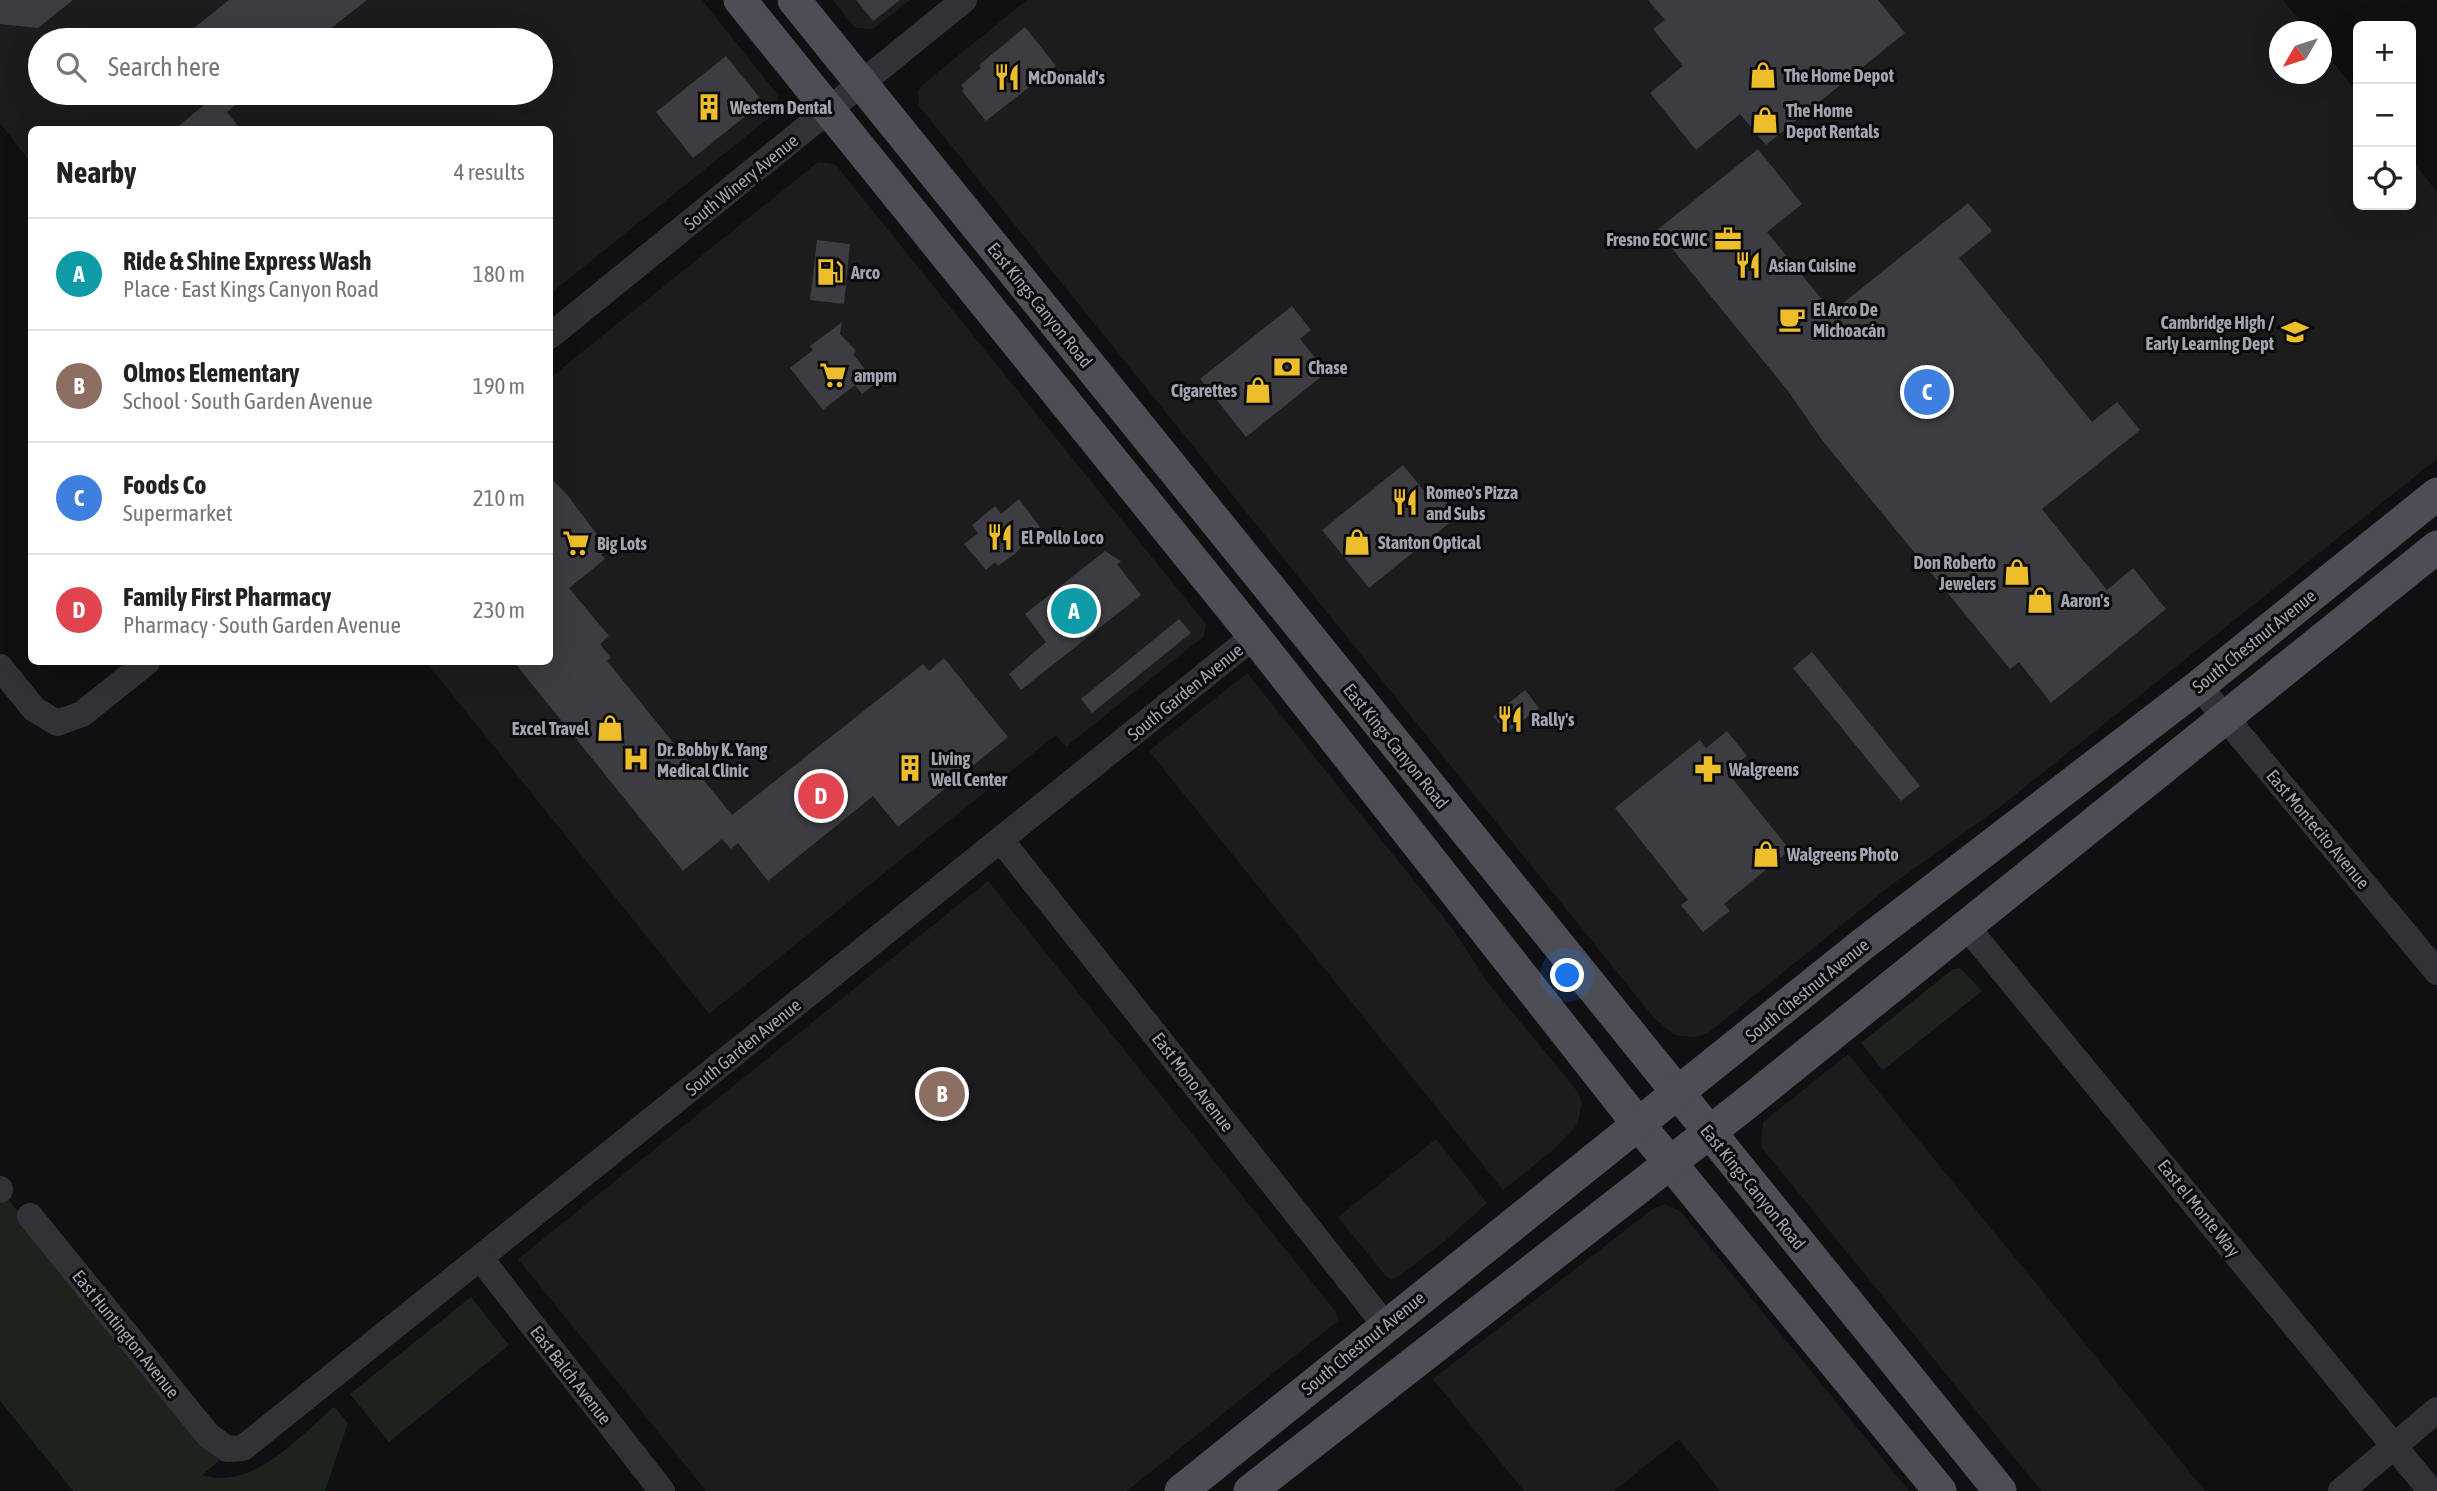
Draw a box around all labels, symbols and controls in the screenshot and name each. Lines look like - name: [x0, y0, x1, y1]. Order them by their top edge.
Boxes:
- north arrow: [2269, 21, 2332, 84]
- map controls: [2353, 21, 2416, 210]
- button: +: [2353, 21, 2416, 84]
- search box: [28, 28, 553, 105]
- icon: search: [52, 48, 90, 86]
- text: Search here: [108, 52, 220, 82]
- shop icon: The Home Depot: [1748, 60, 1778, 90]
- restaurant icon: McDonald's: [992, 62, 1022, 92]
- place label: The Home Depot: [1784, 65, 1895, 86]
- place label: McDonald's: [1028, 67, 1105, 88]
- button: −: [2353, 84, 2416, 147]
- building icon: Western Dental: [694, 92, 724, 122]
- place label: Western Dental: [729, 97, 832, 118]
- place label: The Home Depot Rentals: [1786, 100, 1880, 142]
- shop icon: The Home Depot Rentals: [1750, 105, 1780, 135]
- street label: South Winery Avenue: [680, 130, 802, 234]
- button: locate: [2353, 147, 2416, 210]
- text: Nearby: [56, 155, 136, 189]
- text: 4 results: [454, 159, 525, 185]
- office icon: Fresno EOC WIC: [1713, 224, 1743, 254]
- place label: Fresno EOC WIC: [1606, 229, 1707, 250]
- street label: East Kings Canyon Road: [983, 238, 1097, 372]
- text: Ride & Shine Express Wash: [123, 246, 371, 276]
- restaurant icon: Asian Cuisine: [1733, 250, 1763, 280]
- place label: Asian Cuisine: [1768, 255, 1856, 276]
- fuel station icon: Arco: [815, 257, 845, 287]
- text: A: [73, 261, 85, 287]
- text: 180 m: [473, 261, 525, 287]
- place label: Arco: [850, 262, 880, 283]
- text: Place · East Kings Canyon Road: [123, 276, 379, 302]
- place label: El Arco De Michoacán: [1813, 299, 1885, 341]
- cafe icon: El Arco De Michoacán: [1777, 304, 1807, 334]
- place label: Cambridge High / Early Learning Dept: [2146, 312, 2275, 354]
- school or university icon: Cambridge High / Early Learning Dept: [2280, 317, 2310, 347]
- bank icon: Chase: [1272, 352, 1302, 382]
- place label: Chase: [1308, 357, 1348, 378]
- text: Olmos Elementary: [123, 358, 299, 388]
- supermarket icon: ampm: [818, 360, 848, 390]
- place label: ampm: [854, 365, 897, 386]
- pin: C: [1904, 366, 1950, 418]
- text: B: [74, 373, 84, 399]
- text: 190 m: [473, 373, 525, 399]
- shop icon: Cigarettes: [1243, 375, 1273, 405]
- place label: Cigarettes: [1171, 380, 1238, 401]
- text: School · South Garden Avenue: [123, 388, 373, 414]
- text: Foods Co: [123, 470, 206, 500]
- place label: Romeo's Pizza and Subs: [1426, 482, 1518, 524]
- text: C: [74, 485, 84, 511]
- text: 210 m: [473, 485, 525, 511]
- restaurant icon: Romeo's Pizza and Subs: [1390, 487, 1420, 517]
- text: Supermarket: [123, 500, 233, 526]
- restaurant icon: El Pollo Loco: [985, 522, 1015, 552]
- place label: El Pollo Loco: [1021, 527, 1104, 548]
- shop icon: Stanton Optical: [1342, 527, 1372, 557]
- supermarket icon: Big Lots: [561, 528, 591, 558]
- place label: Stanton Optical: [1378, 532, 1481, 553]
- place label: Big Lots: [597, 533, 647, 554]
- place label: Don Roberto Jewelers: [1914, 552, 1997, 594]
- shop icon: Don Roberto Jewelers: [2002, 557, 2032, 587]
- text: Family First Pharmacy: [123, 582, 331, 612]
- pin: A: [1051, 585, 1097, 637]
- shop icon: Aaron's: [2025, 585, 2055, 615]
- street label: South Chestnut Avenue: [2188, 585, 2320, 697]
- place label: Aaron's: [2060, 590, 2110, 611]
- text: D: [73, 597, 85, 623]
- text: 230 m: [473, 597, 525, 623]
- text: Pharmacy · South Garden Avenue: [123, 612, 401, 638]
- street label: South Garden Avenue: [1123, 639, 1247, 745]
- street label: East Kings Canyon Road: [1339, 679, 1453, 813]
- restaurant icon: Rally's: [1495, 704, 1525, 734]
- place label: Rally's: [1531, 709, 1575, 730]
- shop icon: Excel Travel: [595, 713, 625, 743]
- place label: Excel Travel: [512, 718, 589, 739]
- place label: Dr. Bobby K. Yang Medical Clinic: [657, 739, 768, 781]
- hospital icon: Dr. Bobby K. Yang Medical Clinic: [621, 744, 651, 774]
- place label: Living Well Center: [930, 748, 1008, 790]
- building icon: Living Well Center: [895, 753, 925, 783]
- pharmacy icon: Walgreens: [1693, 754, 1723, 784]
- place label: Walgreens: [1728, 759, 1799, 780]
- street label: East Montecito Avenue: [2262, 765, 2374, 893]
- pin: D: [798, 770, 844, 822]
- shop icon: Walgreens Photo: [1751, 839, 1781, 869]
- place label: Walgreens Photo: [1786, 844, 1899, 865]
- street label: South Chestnut Avenue: [1741, 934, 1873, 1046]
- your location: [1550, 958, 1584, 992]
- street label: South Garden Avenue: [681, 994, 805, 1100]
- street label: East Mono Avenue: [1148, 1028, 1238, 1136]
- pin: B: [919, 1068, 965, 1120]
- street label: East Kings Canyon Road: [1696, 1120, 1810, 1254]
- street label: East el Monte Way: [2154, 1155, 2244, 1261]
- street label: East Huntington Avenue: [68, 1266, 184, 1402]
- street label: South Chestnut Avenue: [1297, 1287, 1429, 1399]
- street label: East Balch Avenue: [526, 1322, 616, 1428]

